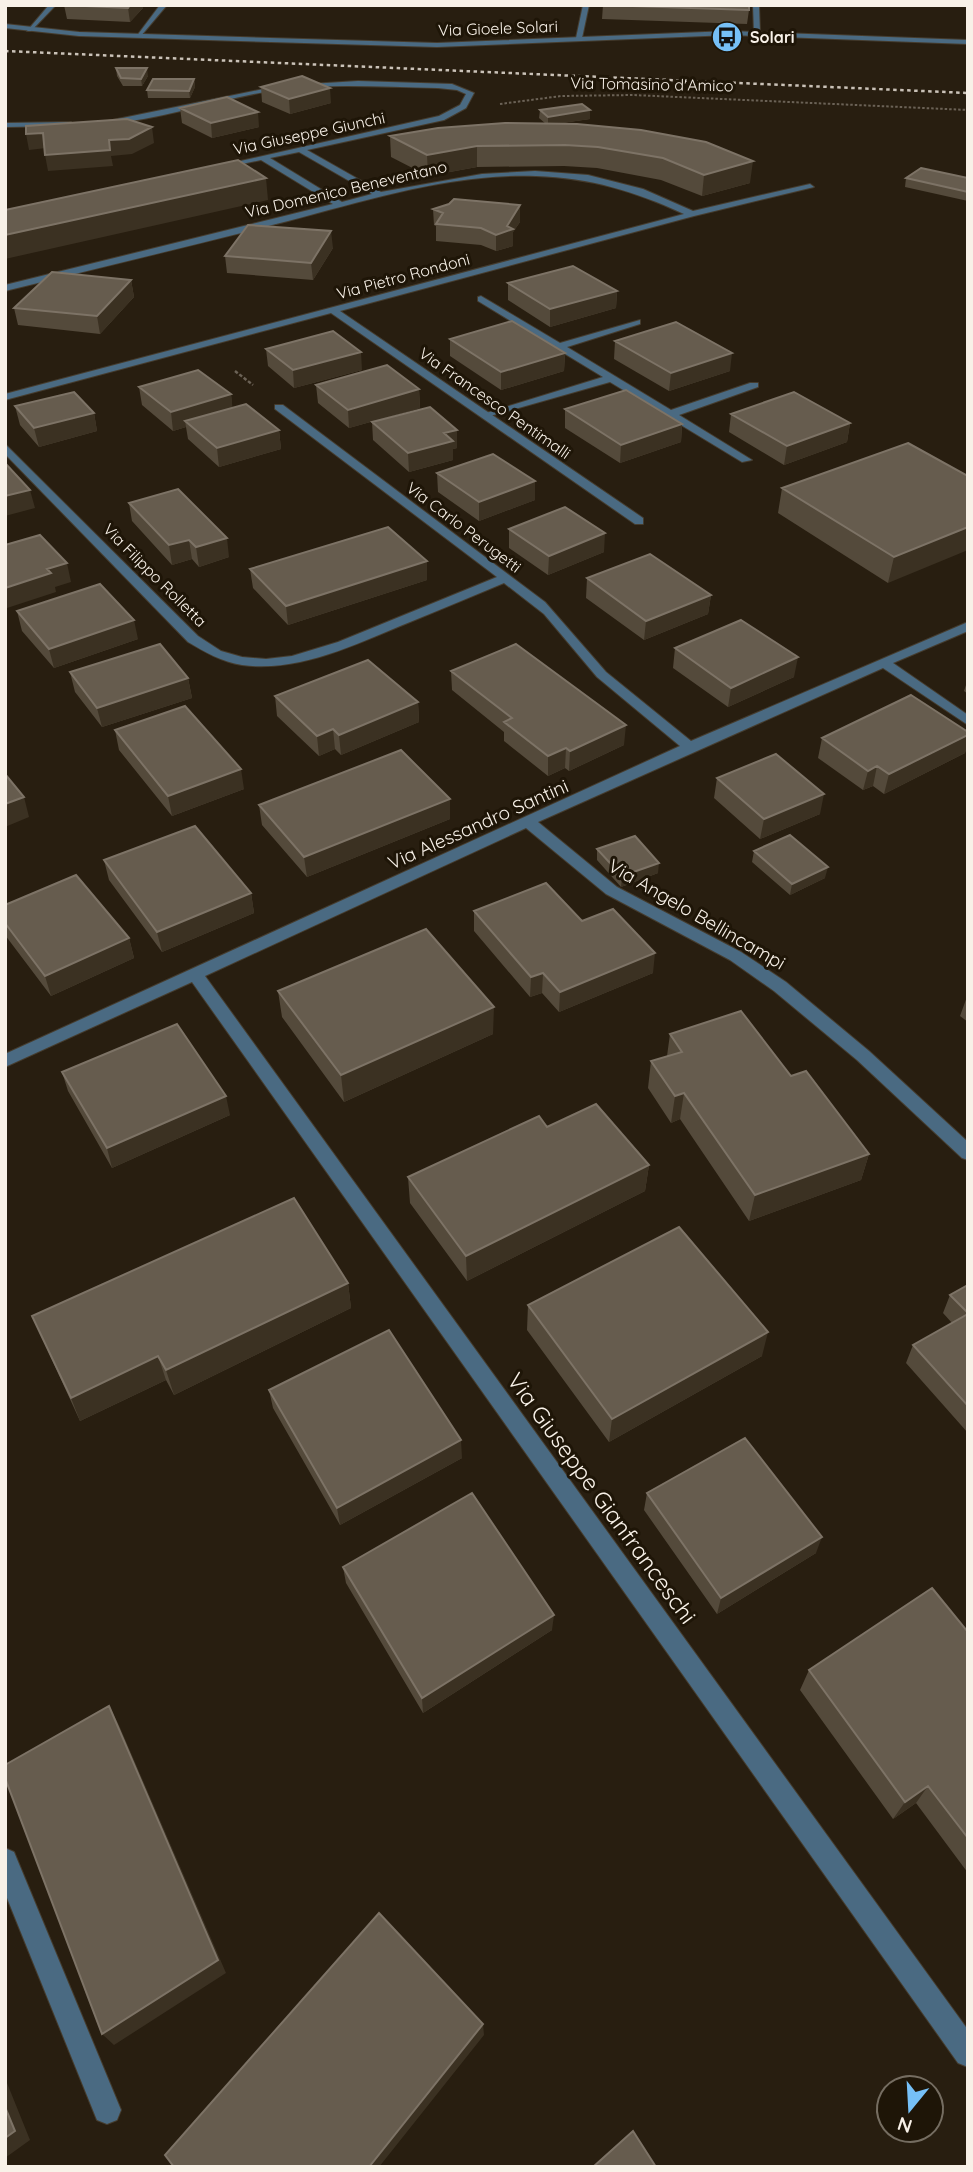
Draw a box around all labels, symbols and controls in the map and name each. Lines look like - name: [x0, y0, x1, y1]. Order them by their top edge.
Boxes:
- street label: Via Gioele Solari: [438, 16, 558, 40]
- bus stop icon: Solari: [710, 20, 744, 54]
- place label: Solari: [750, 27, 795, 47]
- street label: Via Tomasino d'Amico: [570, 73, 734, 95]
- street label: Via Giuseppe Giunchi: [231, 107, 387, 159]
- street label: Via Domenico Beneventano: [243, 156, 449, 222]
- street label: Via Pietro Rondoni: [334, 249, 472, 303]
- street label: Via Francesco Pentimalli: [415, 343, 575, 463]
- street label: Via Carlo Perugetti: [403, 477, 525, 577]
- street label: Via Filippo Rolletta: [99, 519, 211, 631]
- street label: Via Alessandro Santini: [384, 773, 572, 875]
- street label: Via Angelo Bellincampi: [604, 853, 790, 975]
- street label: Via Giuseppe Gianfranceschi: [501, 1367, 703, 1629]
- north arrow: [875, 2074, 945, 2144]
- text: N: [894, 2112, 915, 2139]

